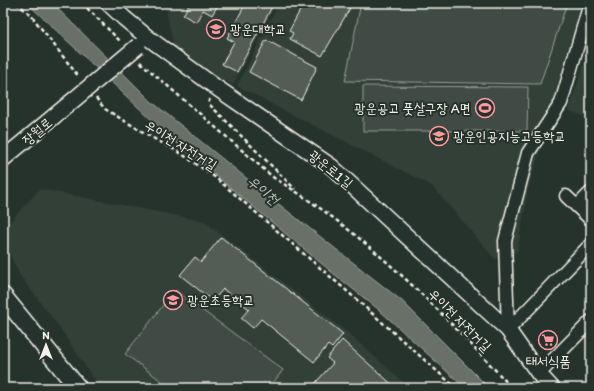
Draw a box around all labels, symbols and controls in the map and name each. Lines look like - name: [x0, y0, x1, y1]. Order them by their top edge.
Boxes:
- school or university icon: 광운대학교: [205, 18, 227, 40]
- place label: 광운대학교: [230, 21, 286, 38]
- sports icon: 광운공고 풋살구장 A면: [474, 97, 496, 119]
- place label: 광운공고 풋살구장 A면: [354, 100, 471, 117]
- street label: 장월로: [19, 114, 56, 149]
- street label: 우이천 자전거길: [141, 116, 221, 175]
- school or university icon: 광운인공지능고등학교: [428, 125, 450, 147]
- place label: 광운인공지능고등학교: [453, 128, 566, 145]
- street label: 광운로1길: [305, 147, 357, 193]
- water label: 우이천: [243, 171, 284, 210]
- street label: 우이천 자전거길: [425, 285, 495, 356]
- school or university icon: 광운초등학교: [162, 289, 184, 311]
- place label: 광운초등학교: [187, 292, 255, 309]
- north arrow: [26, 325, 66, 365]
- text: N: [42, 329, 50, 342]
- supermarket icon: 태서식품: [537, 329, 559, 351]
- place label: 태서식품: [525, 353, 571, 370]

